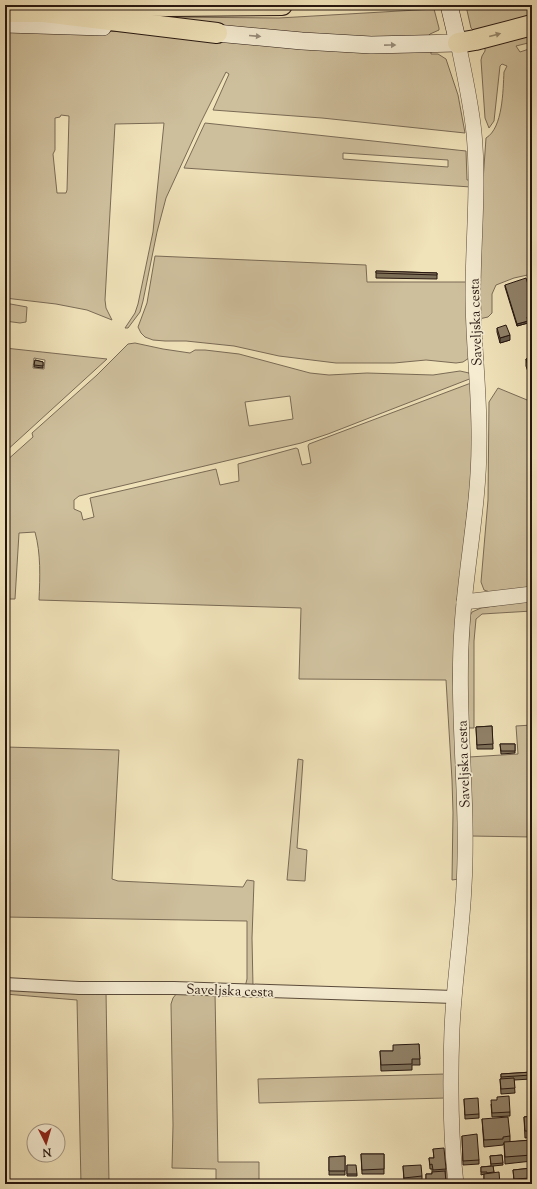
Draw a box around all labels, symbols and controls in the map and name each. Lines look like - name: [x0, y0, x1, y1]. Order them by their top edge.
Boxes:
- one-way arrow: [489, 32, 501, 38]
- one-way arrow: [249, 33, 262, 40]
- one-way arrow: [384, 42, 396, 49]
- street label: Saveljska cesta: [465, 277, 489, 366]
- street label: Saveljska cesta: [453, 719, 477, 808]
- street label: Saveljska cesta: [186, 980, 275, 1004]
- north arrow: [26, 1123, 66, 1163]
- text: N: [41, 1144, 53, 1160]

